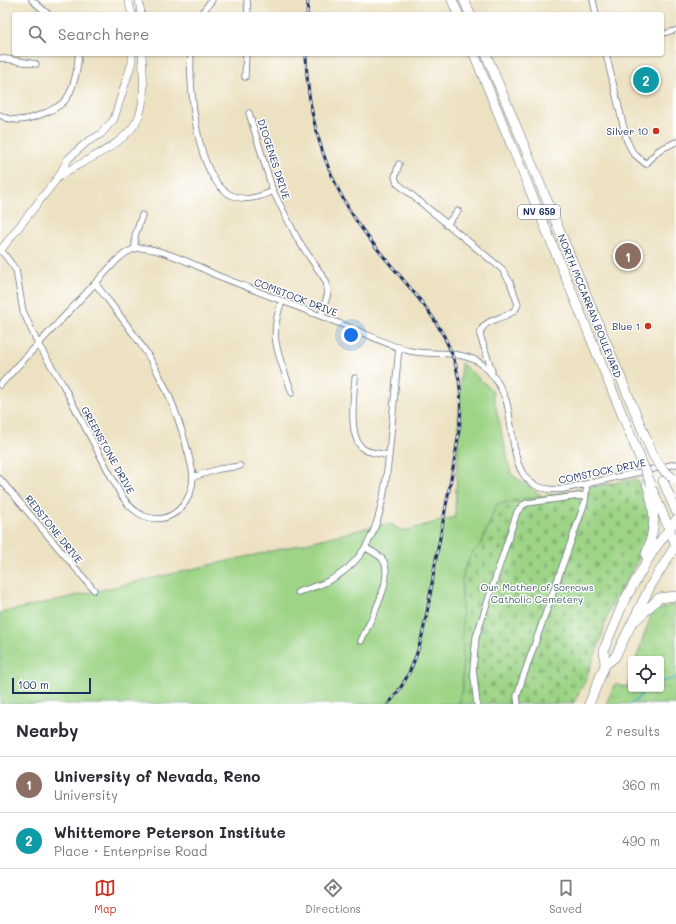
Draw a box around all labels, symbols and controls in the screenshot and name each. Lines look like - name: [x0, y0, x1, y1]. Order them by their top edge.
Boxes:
- search box: [12, 12, 664, 56]
- icon: search: [26, 23, 48, 45]
- text: Search here: [58, 24, 149, 44]
- pin: 2: [633, 65, 659, 95]
- street label: DIOGENES DRIVE: [254, 117, 294, 201]
- place label: Silver 10: [606, 124, 648, 138]
- marker: Silver 10: [651, 126, 661, 136]
- road number: NV 659: [518, 205, 560, 219]
- street label: NORTH MCCARRAN BOULEVARD: [555, 232, 625, 380]
- pin: 1: [615, 241, 641, 271]
- street label: COMSTOCK DRIVE: [252, 275, 340, 319]
- place label: Blue 1: [612, 319, 640, 333]
- marker: Blue 1: [643, 321, 653, 331]
- your location: [341, 325, 361, 345]
- street label: GREENSTONE DRIVE: [78, 404, 138, 496]
- street label: COMSTOCK DRIVE: [557, 455, 647, 487]
- street label: REDSTONE DRIVE: [22, 492, 86, 566]
- park label: Our Mother of Sorrows Catholic Cemetery: [480, 580, 594, 606]
- map controls: [628, 656, 664, 692]
- button: locate: [628, 656, 664, 692]
- scale bar: [12, 676, 91, 695]
- text: 100 m: [18, 677, 49, 692]
- text: Nearby: [16, 719, 78, 741]
- text: 2 results: [605, 722, 660, 739]
- text: University of Nevada, Reno: [54, 766, 260, 786]
- text: 1: [26, 776, 32, 793]
- text: 360 m: [622, 776, 660, 793]
- text: University: [54, 786, 118, 803]
- text: Whittemore Peterson Institute: [54, 822, 286, 842]
- text: 2: [25, 832, 33, 849]
- text: 490 m: [622, 832, 660, 849]
- text: Place · Enterprise Road: [54, 842, 207, 859]
- tab: Map: [94, 877, 117, 916]
- tab: Directions: [305, 877, 361, 916]
- tab: Saved: [549, 877, 582, 916]

